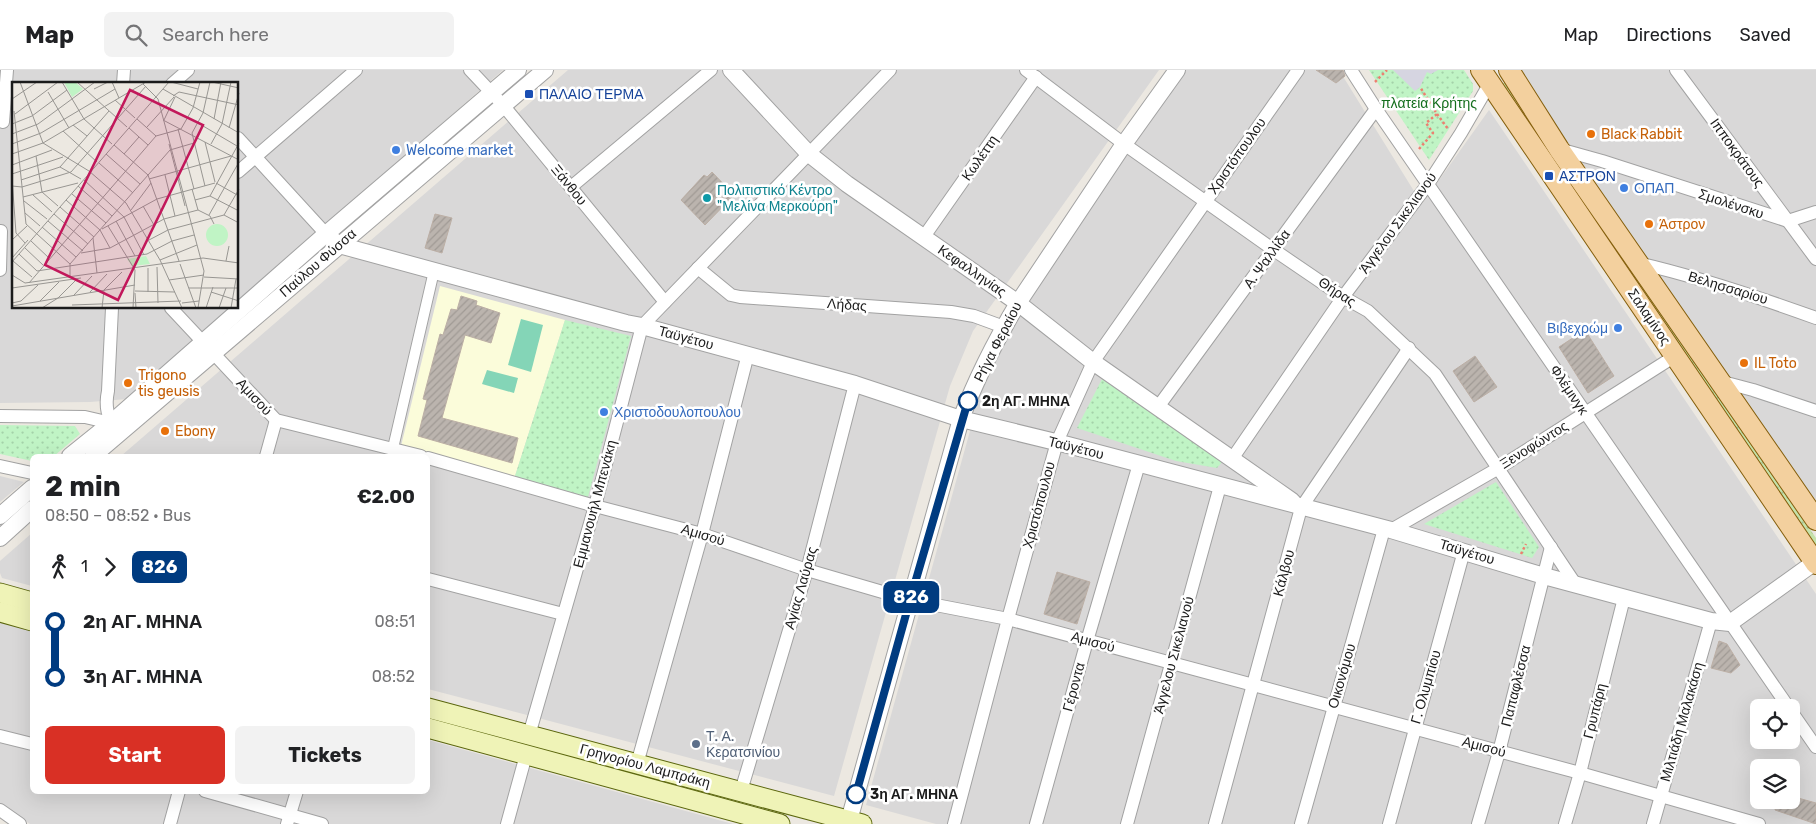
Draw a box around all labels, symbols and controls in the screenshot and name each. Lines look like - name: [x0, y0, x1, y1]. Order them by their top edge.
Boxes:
- search box: [104, 12, 454, 57]
- text: Map: [25, 21, 74, 49]
- icon: search: [122, 21, 150, 49]
- text: Search here: [162, 23, 269, 46]
- text: Map: [1563, 24, 1598, 46]
- text: Directions: [1626, 24, 1712, 46]
- text: Saved: [1740, 24, 1791, 46]
- inset map: [12, 82, 239, 309]
- place label: ΠΑΛΑΙΟ ΤΕΡΜΑ: [539, 86, 644, 103]
- marker: ΠΑΛΑΙΟ ΤΕΡΜΑ: [523, 88, 535, 100]
- park label: πλατεία Κρήτης: [1381, 95, 1477, 112]
- street label: Χριστόπουλου: [1204, 115, 1270, 197]
- street label: Ιπποκράτους: [1706, 115, 1768, 191]
- place label: Black Rabbit: [1601, 126, 1683, 143]
- marker: Black Rabbit: [1585, 128, 1597, 140]
- street label: Κωλέττη: [958, 132, 1002, 184]
- place label: Welcome market: [406, 142, 514, 159]
- marker: Welcome market: [390, 144, 402, 156]
- street label: Ξάνθου: [547, 161, 591, 209]
- place label: ΑΣΤΡΟΝ: [1559, 168, 1616, 185]
- street label: Άγγελου Σικελιανού: [1356, 169, 1440, 277]
- marker: ΑΣΤΡΟΝ: [1543, 170, 1555, 182]
- place label: ΟΠΑΠ: [1634, 180, 1674, 197]
- place label: Πολιτιστικό Κέντρο "Μελίνα Μερκούρη": [717, 182, 838, 215]
- marker: ΟΠΑΠ: [1618, 182, 1630, 194]
- street label: Σμολένσκυ: [1696, 185, 1766, 223]
- marker: Πολιτιστικό Κέντρο "Μελίνα Μερκούρη": [701, 192, 713, 204]
- place label: Άστρον: [1659, 216, 1705, 233]
- marker: Άστρον: [1643, 218, 1655, 230]
- street label: Παύλου Φύσσα: [276, 225, 360, 301]
- street label: Α. Ψαλλίδα: [1240, 226, 1294, 292]
- street label: Κεφαλληνίας: [935, 241, 1010, 301]
- street label: Βελησσαρίου: [1686, 268, 1770, 308]
- street label: Θήρας: [1315, 274, 1359, 311]
- street label: Σαλαμίνος: [1624, 286, 1674, 349]
- street label: Λήδας: [827, 295, 868, 315]
- street label: Ρήγα Φεραίου: [971, 299, 1025, 385]
- place label: Βιβεχρώμ: [1547, 320, 1608, 337]
- street label: Ταϋγέτου: [656, 322, 716, 354]
- marker: Βιβεχρώμ: [1612, 322, 1624, 334]
- place label: IL Toto: [1754, 355, 1797, 372]
- marker: IL Toto: [1738, 357, 1750, 369]
- street label: Φλέμινγκ: [1546, 362, 1592, 419]
- place label: Trigono tis geusis: [138, 367, 200, 400]
- street label: Αμισού: [233, 375, 275, 419]
- marker: Trigono tis geusis: [122, 377, 134, 389]
- marker: 2η ΑΓ. ΜΗΝΑ: [958, 391, 978, 411]
- place label: 2η ΑΓ. ΜΗΝΑ: [982, 393, 1070, 410]
- place label: Χριστοδουλοπουλου: [614, 404, 741, 421]
- marker: Χριστοδουλοπουλου: [598, 406, 610, 418]
- street label: Ξενοφώντος: [1497, 417, 1571, 473]
- place label: Ebony: [175, 423, 216, 440]
- marker: Ebony: [159, 425, 171, 437]
- street label: Ταϋγέτου: [1046, 433, 1106, 463]
- street label: Εμμανουήλ Μπενάκη: [570, 438, 620, 570]
- street label: Χριστόπουλου: [1019, 460, 1059, 550]
- text: 2 min: [45, 470, 121, 503]
- text: €2.00: [357, 485, 415, 508]
- text: 08:50 – 08:52 · Bus: [45, 506, 191, 525]
- street label: Αμισού: [679, 520, 727, 550]
- street label: Ταϋγέτου: [1437, 536, 1497, 568]
- street label: Αγίας Λαύρας: [781, 544, 821, 631]
- street label: Κάλβου: [1270, 548, 1298, 598]
- icon: walk: [45, 553, 73, 581]
- icon: forward: [96, 553, 124, 581]
- text: 826: [142, 556, 177, 578]
- text: 1: [81, 557, 88, 576]
- line badge: 826: [882, 581, 940, 613]
- text: 826: [893, 586, 929, 608]
- street label: Άγγελου Σικελιανού: [1150, 595, 1198, 715]
- text: 2η ΑΓ. ΜΗΝΑ: [83, 610, 203, 633]
- text: 08:51: [374, 612, 415, 631]
- street label: Αμισού: [1069, 628, 1117, 656]
- street label: Οικονόμου: [1325, 641, 1359, 711]
- street label: Παπαφλέσσα: [1498, 644, 1534, 728]
- street label: Γ. Ολυμπίου: [1407, 648, 1445, 726]
- street label: Μιλτιάδη Μαλακάση: [1657, 660, 1707, 784]
- street label: Γέροντα: [1059, 661, 1089, 713]
- text: 3η ΑΓ. ΜΗΝΑ: [83, 665, 203, 688]
- text: 08:52: [372, 667, 415, 686]
- street label: Γρυπάρη: [1580, 681, 1610, 741]
- map controls: [1750, 699, 1800, 809]
- button: locate: [1750, 699, 1800, 749]
- button: Start: [45, 726, 225, 784]
- button: Tickets: [235, 726, 415, 784]
- place label: Τ. Α. Κερατσινίου: [706, 728, 780, 761]
- street label: Αμισού: [1460, 733, 1508, 761]
- marker: Τ. Α. Κερατσινίου: [690, 738, 702, 750]
- street label: Γρηγορίου Λαμπράκη: [578, 740, 712, 792]
- button: layers: [1750, 759, 1800, 809]
- marker: 3η ΑΓ. ΜΗΝΑ: [846, 784, 866, 804]
- place label: 3η ΑΓ. ΜΗΝΑ: [870, 786, 958, 803]

